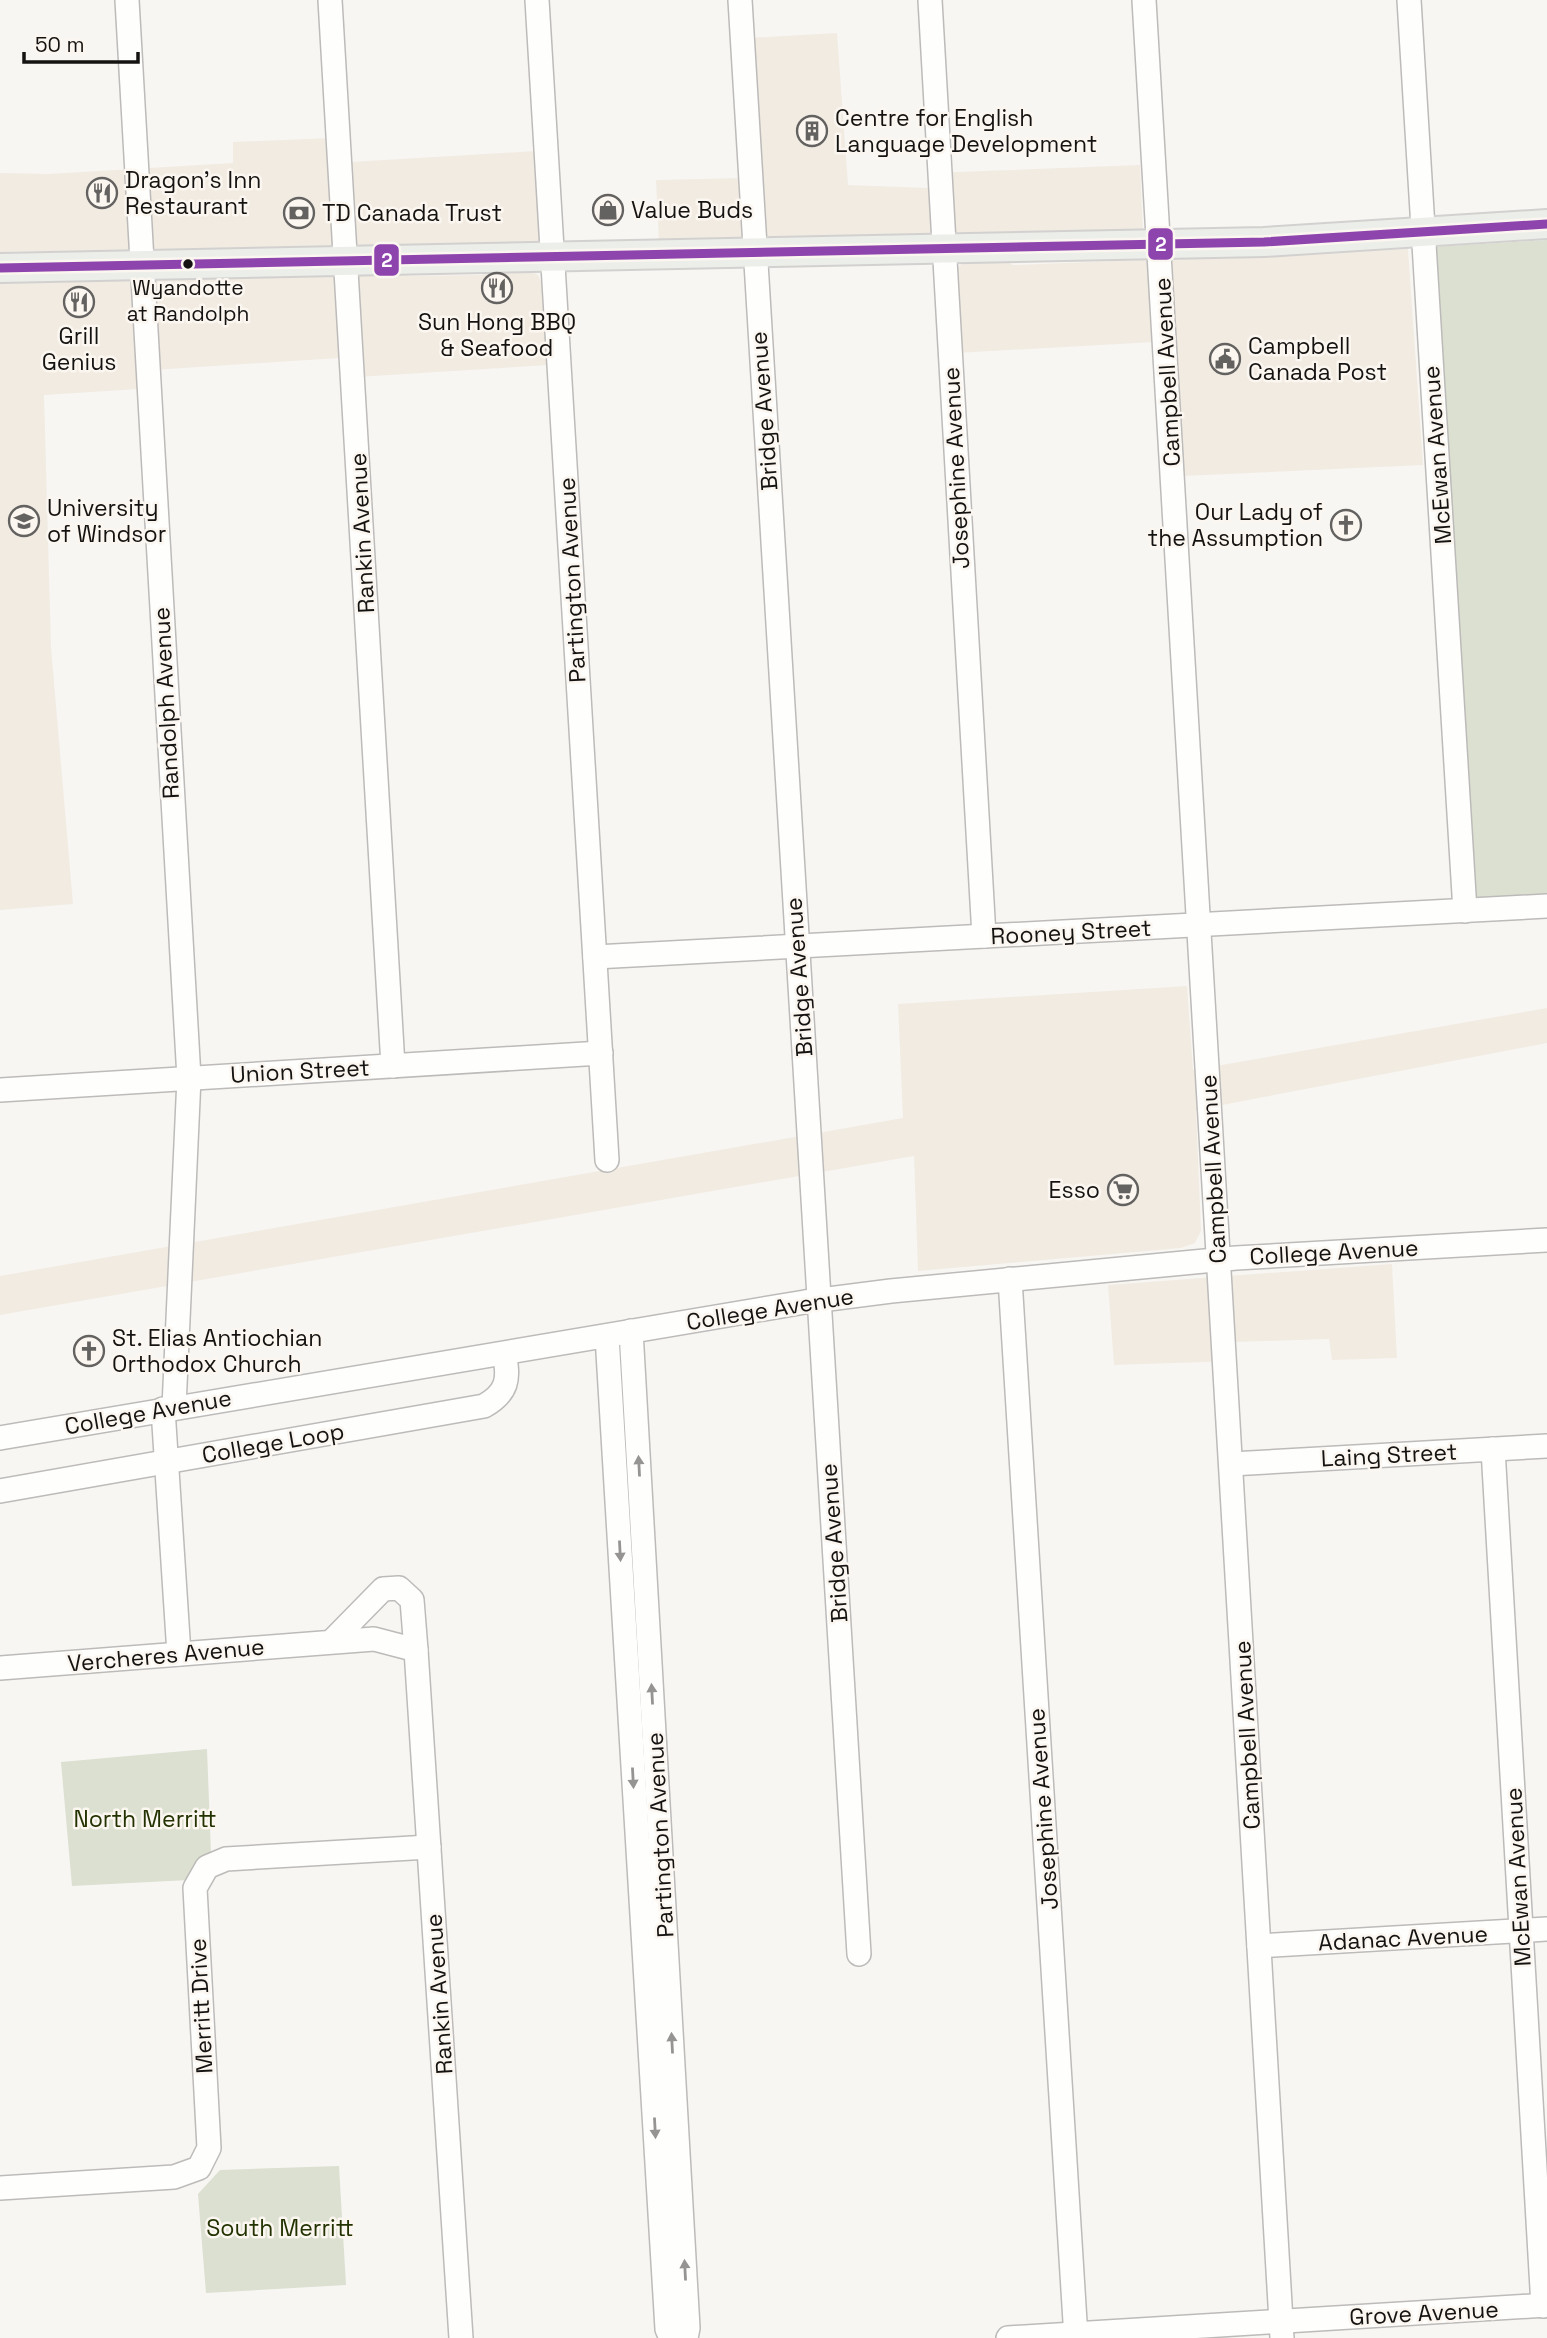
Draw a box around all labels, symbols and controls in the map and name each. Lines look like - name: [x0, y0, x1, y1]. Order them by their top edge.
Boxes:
- scale bar: [24, 21, 138, 65]
- text: 50 m: [35, 31, 85, 58]
- place label: Centre for English Language Development: [835, 103, 1097, 159]
- building icon: Centre for English Language Development: [795, 114, 829, 148]
- place label: Dragon's Inn Restaurant: [125, 165, 261, 221]
- restaurant icon: Dragon's Inn Restaurant: [85, 176, 119, 210]
- shop icon: Value Buds: [591, 193, 625, 227]
- place label: Value Buds: [631, 195, 753, 225]
- bank icon: TD Canada Trust: [282, 196, 316, 230]
- place label: TD Canada Trust: [322, 198, 502, 228]
- line badge: 2: [1147, 227, 1174, 261]
- text: 2: [1155, 232, 1167, 257]
- line badge: 2: [373, 243, 400, 277]
- text: 2: [381, 248, 393, 273]
- marker: Wyandotte at Randolph: [181, 257, 195, 271]
- restaurant icon: Sun Hong BBQ & Seafood: [480, 271, 514, 305]
- place label: Wyandotte at Randolph: [127, 274, 249, 327]
- street label: Campbell Avenue: [1147, 277, 1187, 467]
- restaurant icon: Grill Genius: [62, 285, 96, 319]
- place label: Sun Hong BBQ & Seafood: [418, 307, 576, 363]
- place label: Grill Genius: [42, 321, 116, 377]
- street label: Bridge Avenue: [743, 330, 785, 492]
- place label: Campbell Canada Post: [1248, 331, 1387, 387]
- public building icon: Campbell Canada Post: [1208, 342, 1242, 376]
- street label: McEwan Avenue: [1416, 365, 1458, 545]
- street label: Josephine Avenue: [936, 366, 976, 570]
- street label: Rankin Avenue: [343, 452, 381, 614]
- street label: Partington Avenue: [552, 476, 592, 684]
- place label: University of Windsor: [47, 493, 166, 549]
- place label: Our Lady of the Assumption: [1148, 497, 1323, 553]
- school or university icon: University of Windsor: [7, 504, 41, 538]
- church icon: Our Lady of the Assumption: [1329, 508, 1363, 542]
- street label: Randolph Avenue: [146, 606, 186, 800]
- street label: Bridge Avenue: [778, 896, 820, 1058]
- street label: Rooney Street: [990, 913, 1152, 951]
- street label: Union Street: [230, 1052, 370, 1090]
- street label: Campbell Avenue: [1193, 1074, 1233, 1264]
- supermarket icon: Esso: [1106, 1173, 1140, 1207]
- place label: Esso: [1049, 1175, 1100, 1205]
- street label: College Avenue: [1249, 1233, 1419, 1271]
- street label: College Avenue: [684, 1281, 856, 1337]
- place label: St. Elias Antiochian Orthodox Church: [112, 1323, 322, 1379]
- church icon: St. Elias Antiochian Orthodox Church: [72, 1334, 106, 1368]
- street label: College Avenue: [62, 1383, 234, 1441]
- street label: College Loop: [200, 1416, 346, 1470]
- street label: Laing Street: [1320, 1436, 1458, 1474]
- one-way arrow: [633, 1455, 644, 1477]
- street label: Bridge Avenue: [813, 1462, 855, 1624]
- one-way arrow: [614, 1540, 625, 1562]
- street label: Vercheres Avenue: [66, 1631, 266, 1679]
- street label: Campbell Avenue: [1227, 1640, 1267, 1830]
- one-way arrow: [646, 1682, 657, 1704]
- street label: Josephine Avenue: [1021, 1707, 1065, 1911]
- street label: Partington Avenue: [640, 1731, 680, 1939]
- one-way arrow: [628, 1767, 639, 1789]
- street label: McEwan Avenue: [1498, 1787, 1538, 1967]
- park label: North Merritt: [73, 1804, 217, 1834]
- street label: Rankin Avenue: [418, 1913, 460, 2075]
- street label: Adanac Avenue: [1317, 1919, 1489, 1957]
- street label: Merritt Drive: [182, 1938, 220, 2074]
- one-way arrow: [666, 2032, 677, 2054]
- one-way arrow: [649, 2117, 660, 2139]
- park label: South Merritt: [206, 2213, 354, 2243]
- one-way arrow: [679, 2259, 690, 2281]
- street label: Grove Avenue: [1349, 2294, 1499, 2332]

